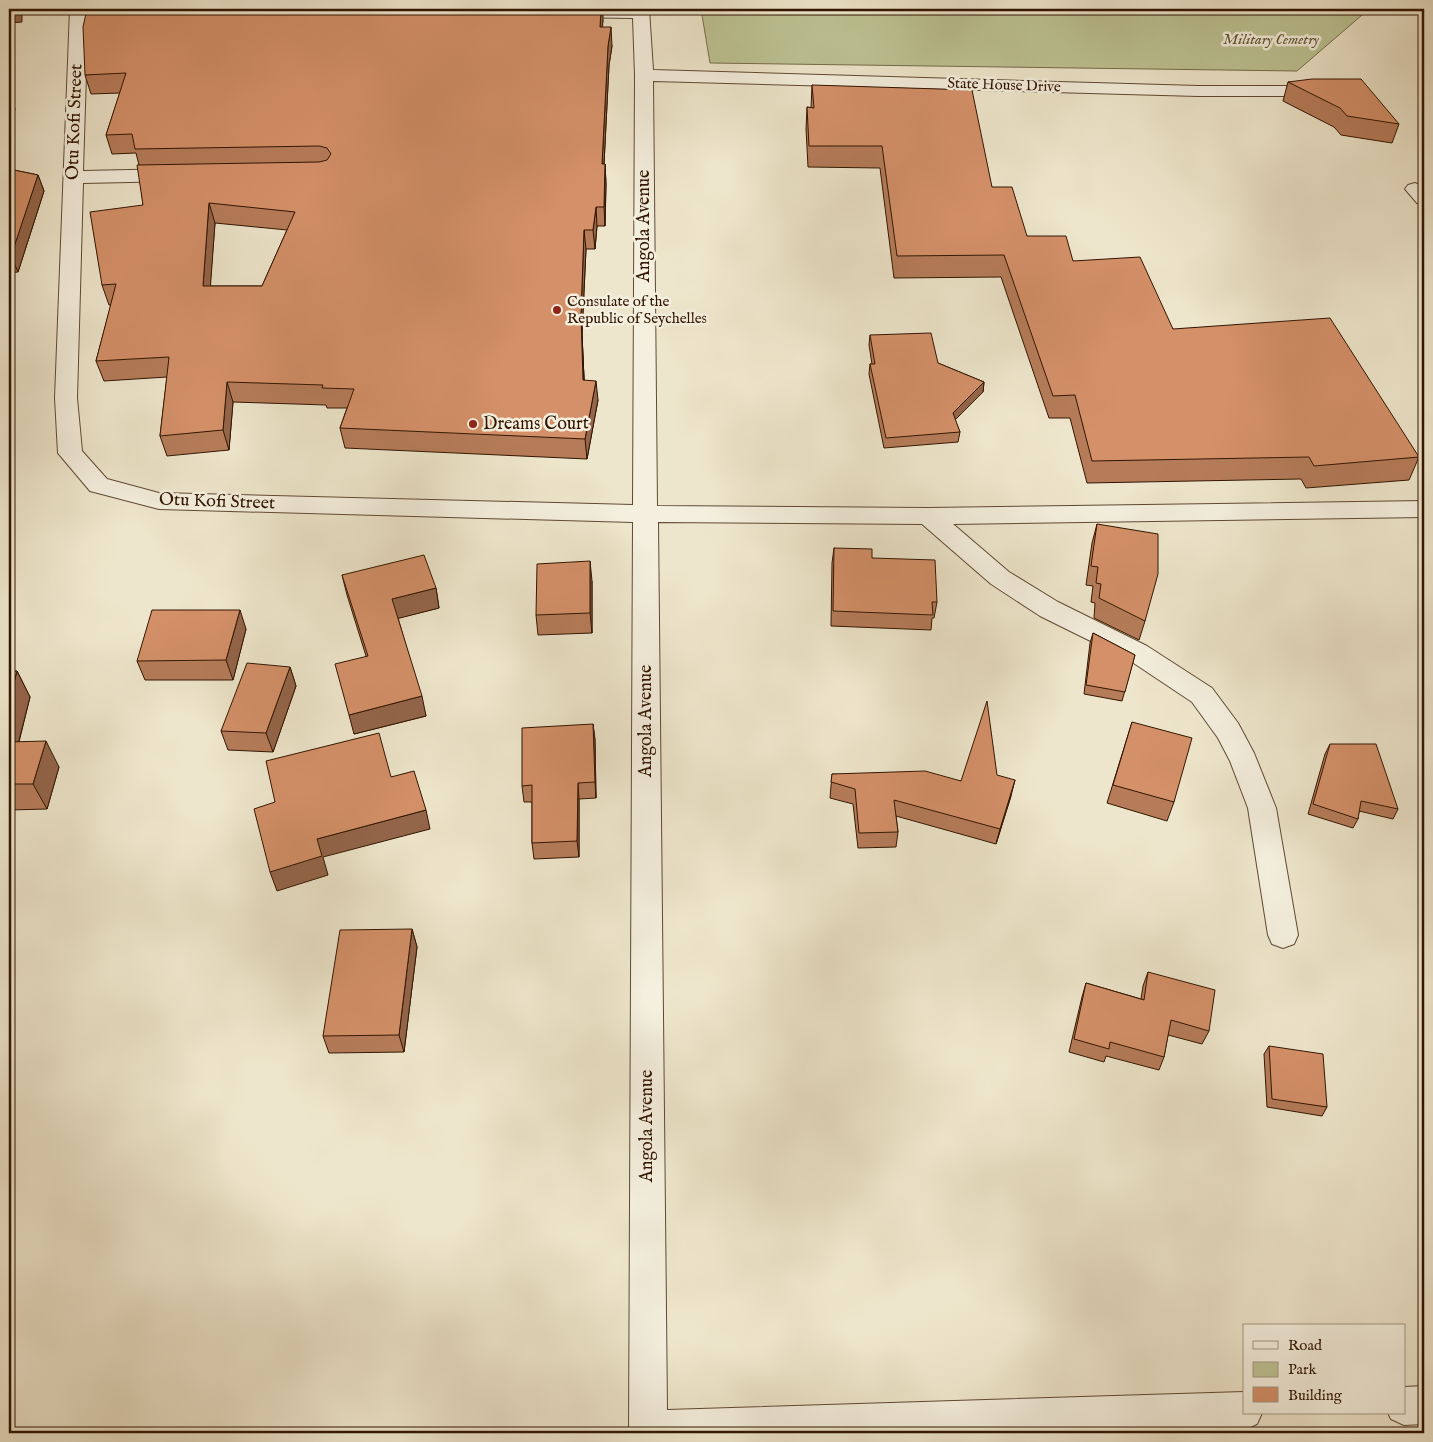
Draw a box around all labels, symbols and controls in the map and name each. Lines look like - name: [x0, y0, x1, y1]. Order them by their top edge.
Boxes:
- park label: Military Cemetry: [1223, 30, 1319, 49]
- street label: Otu Kofi Street: [61, 64, 89, 180]
- street label: State House Drive: [947, 74, 1061, 96]
- street label: Angola Avenue: [633, 170, 656, 283]
- place label: Consulate of the Republic of Seychelles: [567, 292, 707, 328]
- marker: Consulate of the Republic of Seychelles: [551, 304, 563, 316]
- place label: Dreams Court: [483, 413, 589, 436]
- marker: Dreams Court: [467, 418, 479, 430]
- street label: Otu Kofi Street: [159, 488, 275, 516]
- street label: Angola Avenue: [635, 665, 658, 778]
- street label: Angola Avenue: [636, 1070, 659, 1183]
- legend: [1243, 1324, 1406, 1414]
- text: Road: [1288, 1336, 1323, 1355]
- text: Park: [1288, 1360, 1318, 1379]
- text: Building: [1288, 1386, 1343, 1405]

